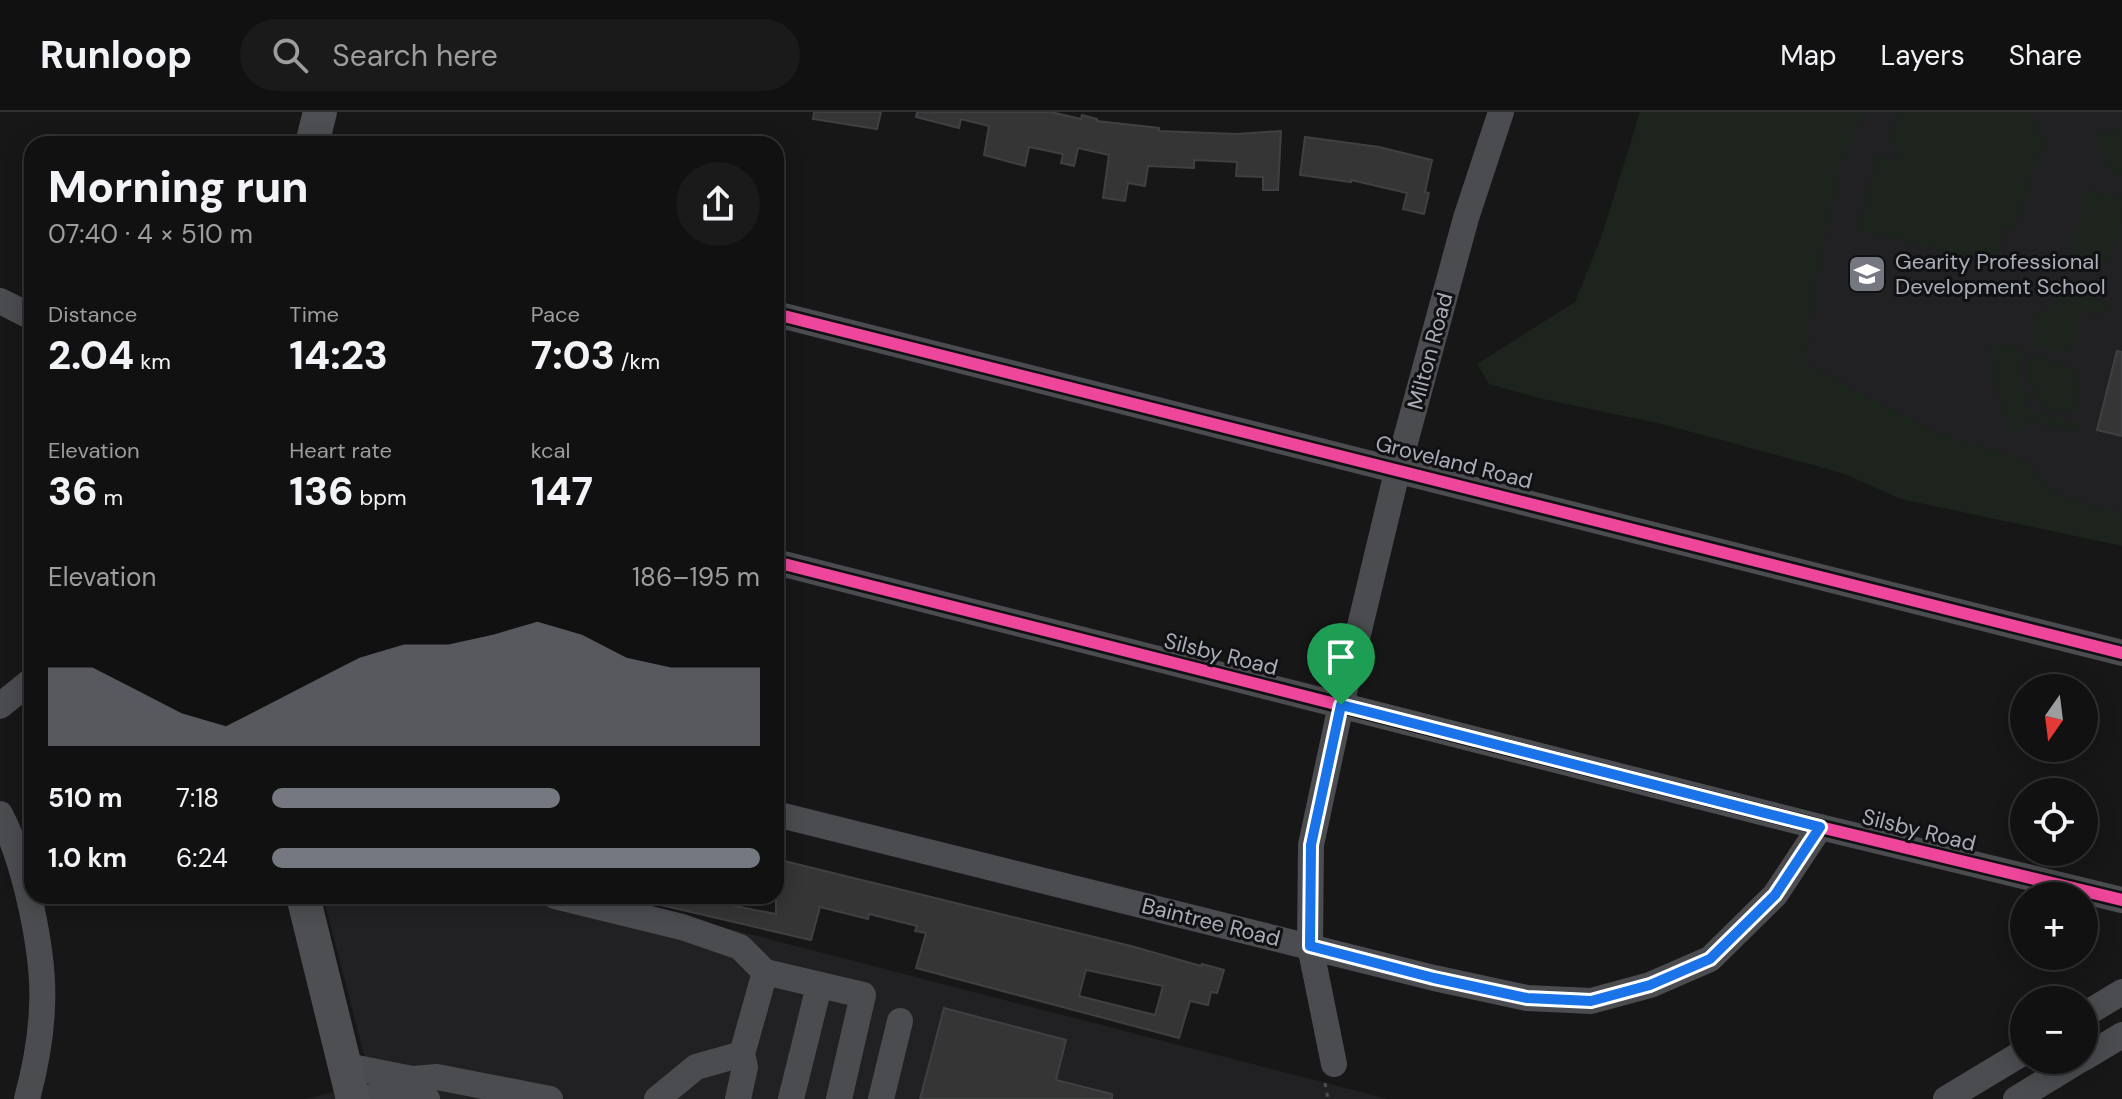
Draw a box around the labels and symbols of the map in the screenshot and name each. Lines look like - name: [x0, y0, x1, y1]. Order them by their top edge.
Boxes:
- place label: Gearity Professional Development School: [1895, 247, 2106, 301]
- school or university icon: Gearity Professional Development School: [1846, 253, 1888, 295]
- street label: Milton Road: [1400, 289, 1460, 413]
- street label: Groveland Road: [1372, 428, 1536, 496]
- pin: [1307, 623, 1375, 705]
- street label: Silsby Road: [1161, 626, 1281, 682]
- north arrow: [2010, 674, 2098, 762]
- street label: Silsby Road: [1859, 802, 1979, 858]
- street label: Baintree Road: [1139, 891, 1283, 953]

